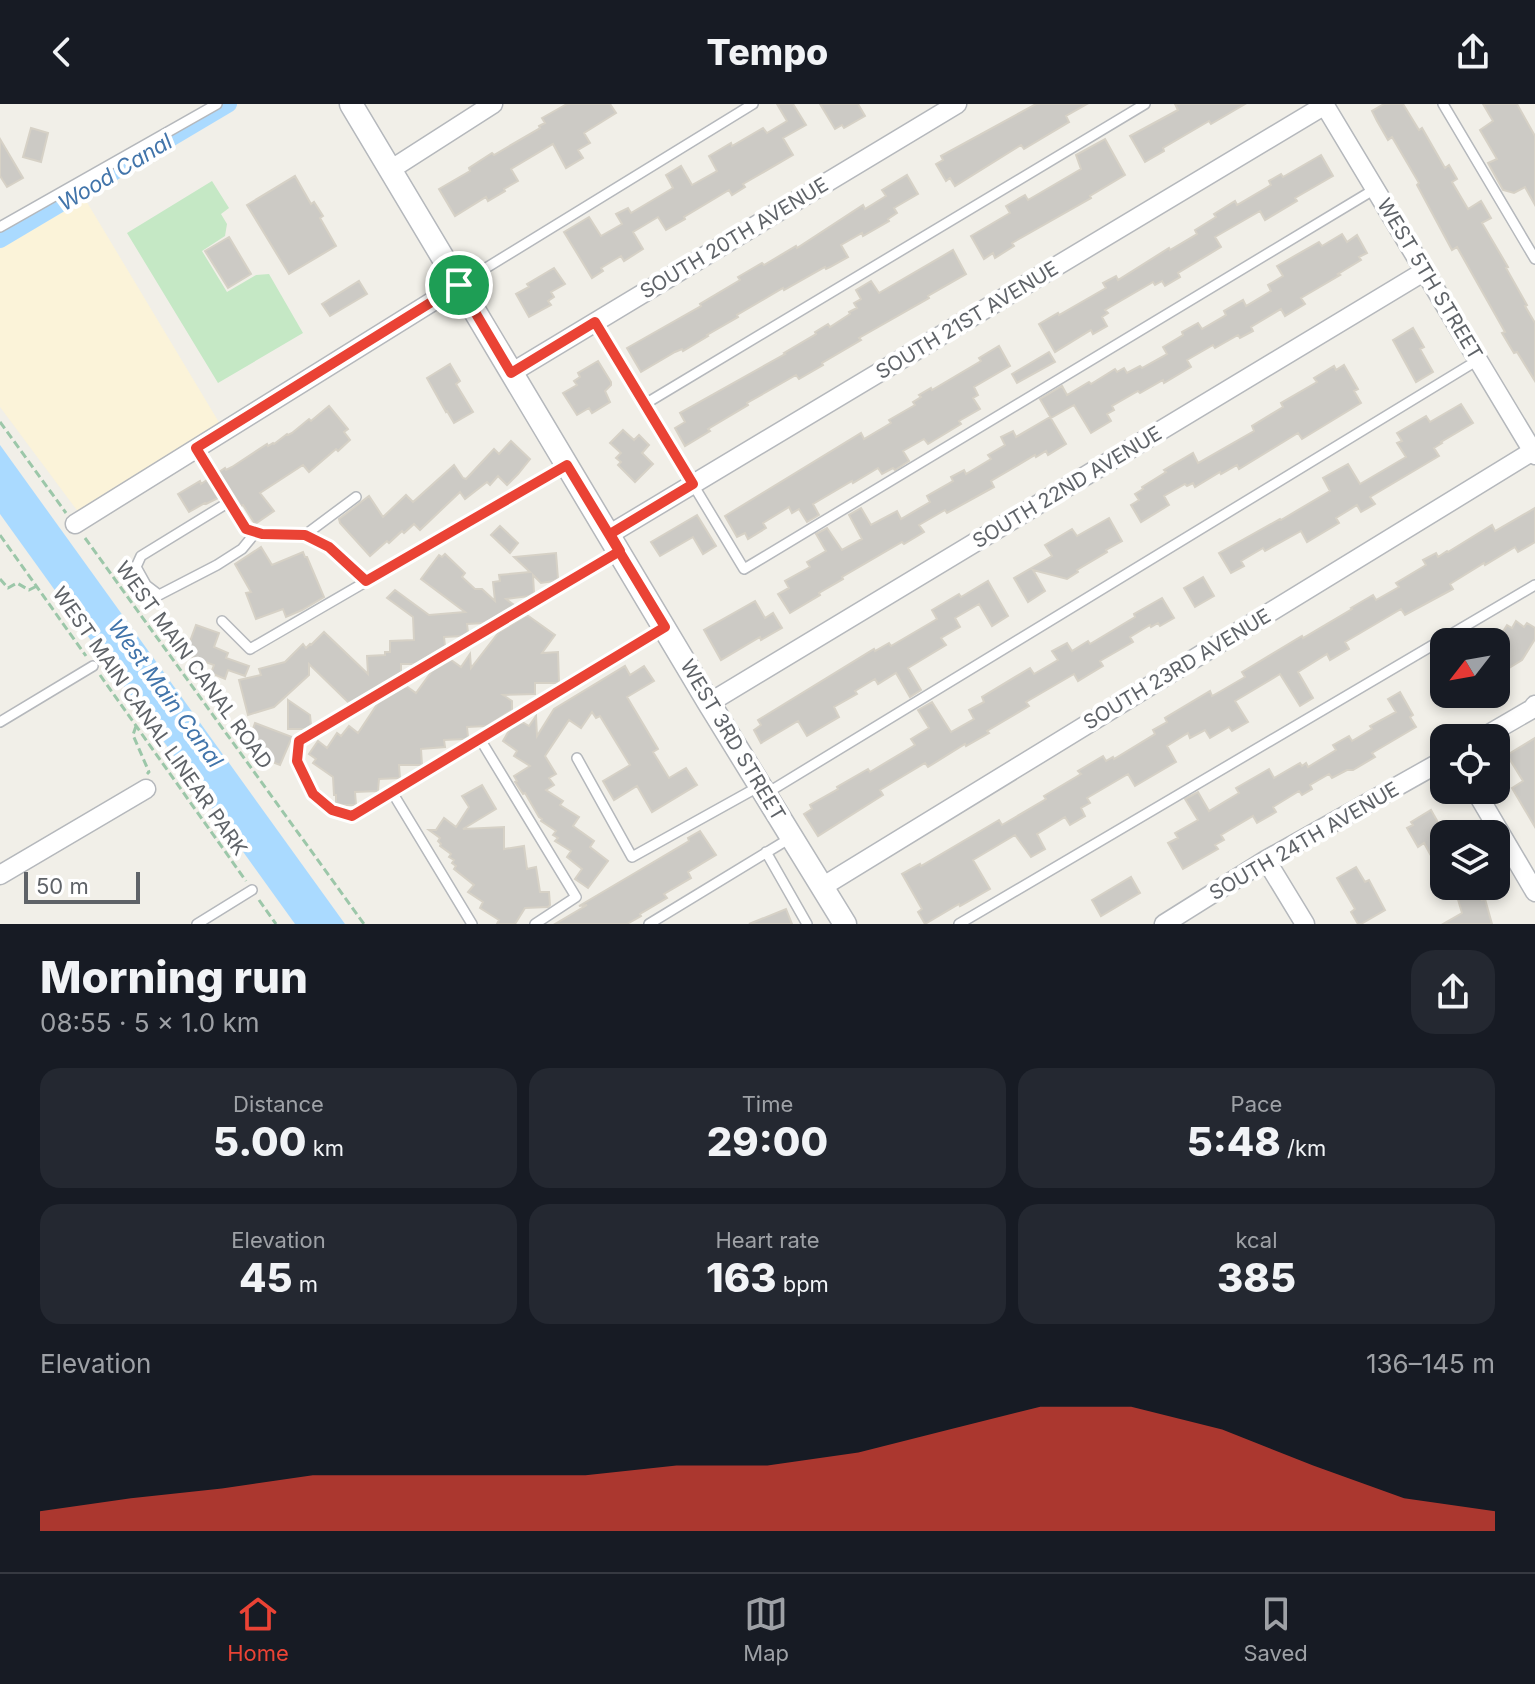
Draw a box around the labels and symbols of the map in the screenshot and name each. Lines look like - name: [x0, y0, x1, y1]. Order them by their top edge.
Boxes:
- water label: Wood Canal: [53, 128, 177, 216]
- street label: SOUTH 20TH AVENUE: [636, 172, 832, 304]
- street label: WEST 5TH STREET: [1372, 194, 1488, 364]
- pin: [425, 251, 493, 319]
- street label: SOUTH 21ST AVENUE: [872, 256, 1062, 384]
- street label: SOUTH 22ND AVENUE: [968, 421, 1166, 553]
- street label: WEST MAIN CANAL ROAD: [111, 557, 277, 773]
- street label: WEST MAIN CANAL LINEAR PARK: [48, 582, 252, 860]
- street label: SOUTH 23RD AVENUE: [1079, 604, 1275, 734]
- water label: West Main Canal: [103, 614, 229, 773]
- north arrow: [1430, 628, 1510, 708]
- street label: WEST 3RD STREET: [675, 655, 791, 825]
- street label: SOUTH 24TH AVENUE: [1205, 777, 1403, 905]
- scale bar: [24, 868, 140, 904]

